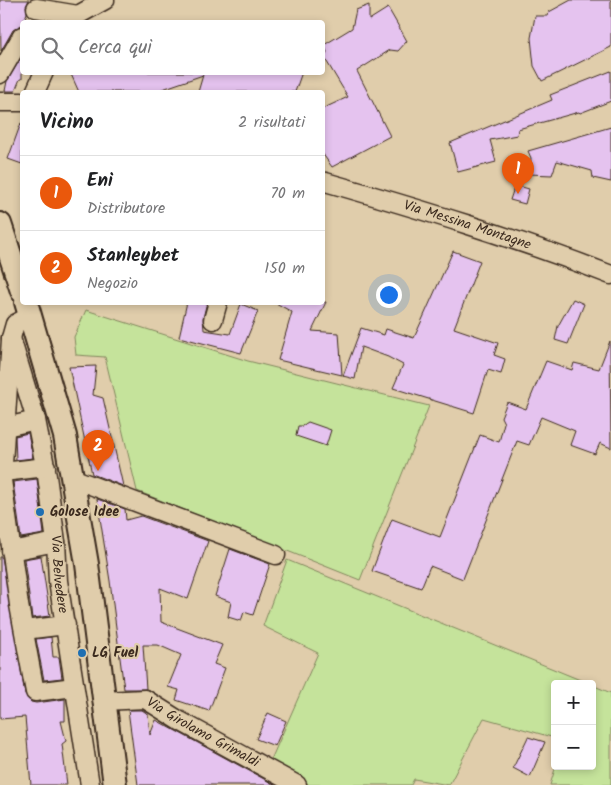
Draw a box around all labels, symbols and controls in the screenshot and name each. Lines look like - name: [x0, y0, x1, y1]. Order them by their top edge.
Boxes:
- search box: [20, 20, 325, 75]
- text: Cerca qui: [78, 33, 152, 63]
- icon: search: [38, 34, 66, 62]
- text: Vicino: [40, 106, 94, 139]
- text: 2 risultati: [238, 110, 305, 135]
- pin: 1: [502, 153, 534, 194]
- text: Eni: [87, 166, 113, 196]
- text: 1: [54, 181, 58, 206]
- text: 70 m: [270, 181, 305, 206]
- street label: Via Messina Montagne: [401, 194, 535, 256]
- text: Distributore: [87, 196, 165, 221]
- text: Stanleybet: [87, 241, 179, 271]
- text: 2: [51, 256, 61, 281]
- text: 150 m: [264, 256, 305, 281]
- text: Negozio: [87, 271, 138, 296]
- your location: [376, 282, 402, 308]
- pin: 2: [82, 430, 114, 471]
- place label: Golose Idee: [50, 501, 119, 523]
- marker: Golose Idee: [34, 506, 46, 518]
- street label: Via Belvedere: [44, 534, 74, 616]
- place label: LG Fuel: [92, 642, 139, 664]
- marker: LG Fuel: [76, 647, 88, 659]
- map controls: [551, 680, 596, 770]
- button: +: [551, 680, 596, 725]
- street label: Via Girolamo Grimaldi: [142, 691, 264, 774]
- button: −: [551, 725, 596, 770]

